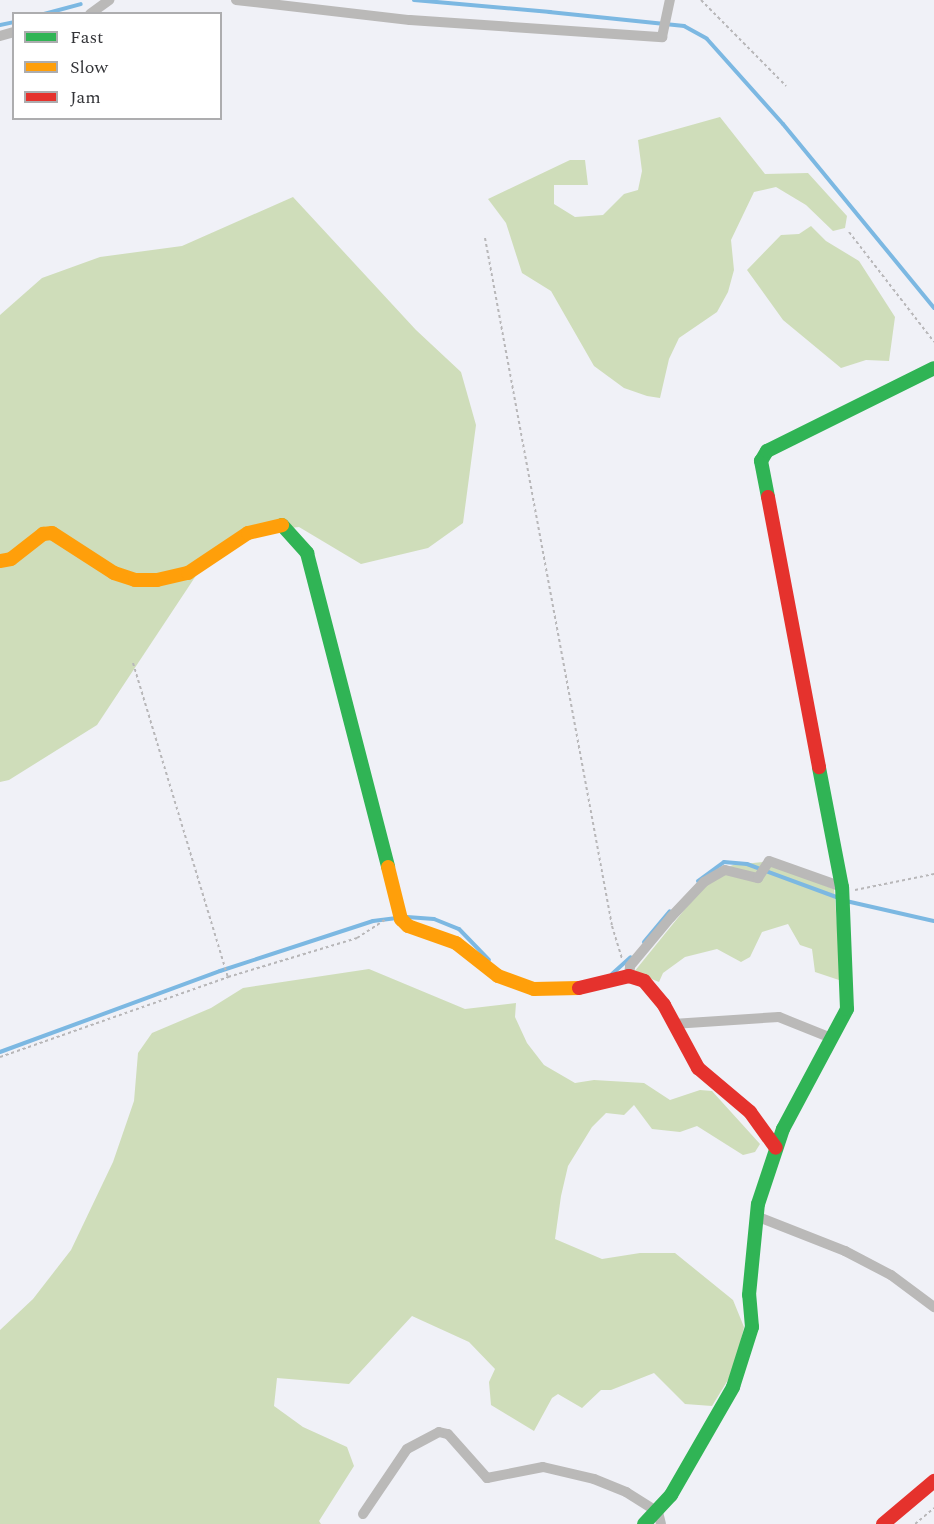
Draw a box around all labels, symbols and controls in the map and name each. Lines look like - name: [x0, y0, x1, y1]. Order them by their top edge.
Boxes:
- legend: [12, 12, 222, 120]
- text: Fast: [70, 24, 103, 51]
- text: Slow: [70, 54, 108, 81]
- text: Jam: [70, 84, 101, 111]

